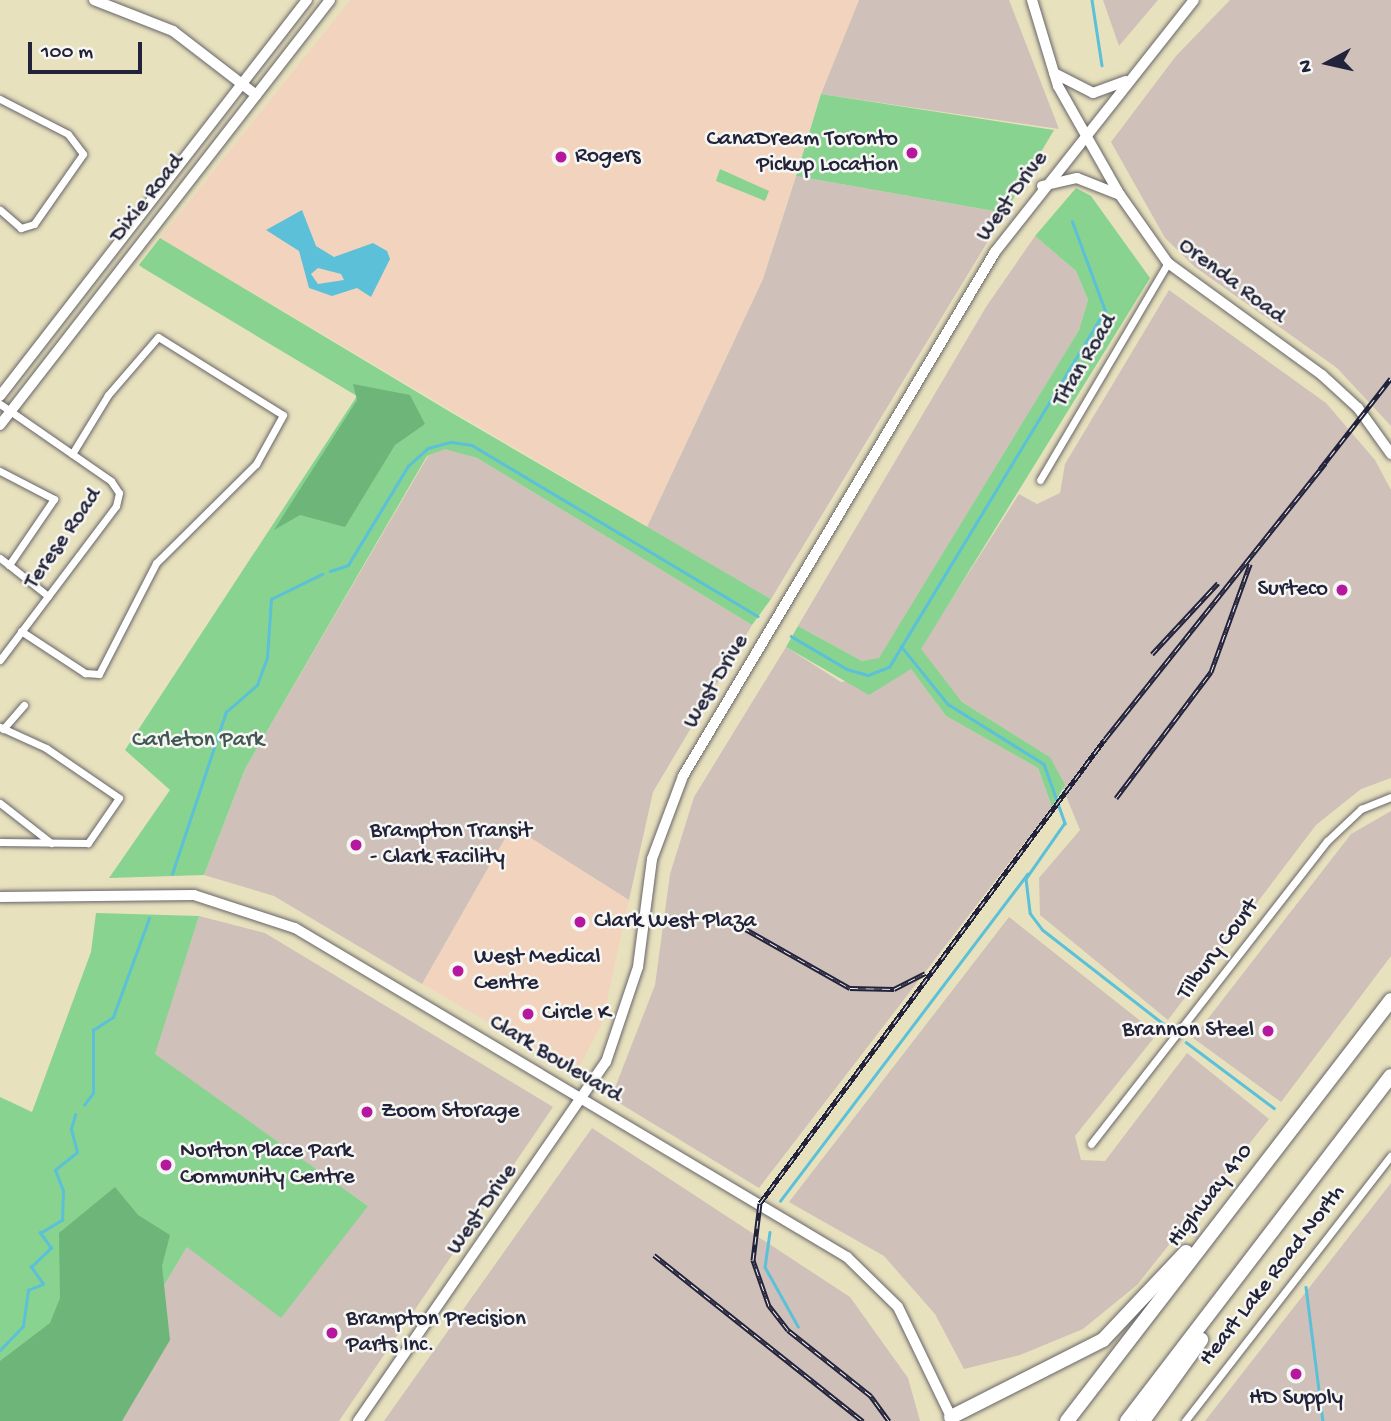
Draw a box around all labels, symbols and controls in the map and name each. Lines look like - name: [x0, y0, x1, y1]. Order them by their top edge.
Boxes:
- scale bar: [32, 28, 145, 72]
- north arrow: [1293, 28, 1363, 98]
- text: 100 m: [41, 41, 93, 66]
- text: N: [1294, 58, 1319, 74]
- place label: CanaDream Toronto Pickup Location: [706, 126, 898, 180]
- place label: Rogers: [575, 143, 641, 171]
- marker: CanaDream Toronto Pickup Location: [904, 145, 920, 161]
- street label: West Drive: [971, 146, 1055, 248]
- street label: Dixie Road: [105, 149, 191, 249]
- marker: Rogers: [553, 149, 569, 165]
- street label: Orenda Road: [1172, 233, 1290, 331]
- street label: Titan Road: [1048, 310, 1124, 412]
- street label: Terese Road: [19, 483, 109, 595]
- place label: Surteco: [1257, 576, 1328, 604]
- marker: Surteco: [1334, 582, 1350, 598]
- street label: West Drive: [678, 630, 756, 734]
- park label: Carleton Park: [132, 727, 264, 755]
- place label: Brampton Transit - Clark Facility: [370, 818, 532, 872]
- marker: Brampton Transit - Clark Facility: [348, 837, 364, 853]
- street label: Tilbury Court: [1172, 894, 1266, 1006]
- place label: Clark West Plaza: [594, 908, 756, 936]
- marker: Clark West Plaza: [572, 914, 588, 930]
- place label: West Medical Centre: [474, 944, 601, 998]
- marker: West Medical Centre: [448, 961, 468, 981]
- place label: Circle K: [542, 1000, 610, 1028]
- marker: Circle K: [520, 1006, 536, 1022]
- street label: Clark Boulevard: [484, 1010, 626, 1110]
- place label: Brannon Steel: [1122, 1017, 1254, 1045]
- marker: Brannon Steel: [1260, 1023, 1276, 1039]
- place label: Zoom Storage: [381, 1098, 519, 1126]
- marker: Zoom Storage: [359, 1104, 375, 1120]
- place label: Norton Place Park Community Centre: [180, 1138, 355, 1192]
- street label: Highway 410: [1162, 1139, 1260, 1253]
- marker: Norton Place Park Community Centre: [158, 1157, 174, 1173]
- street label: West Drive: [442, 1159, 524, 1261]
- street label: Heart Lake Road North: [1194, 1180, 1352, 1372]
- place label: Brampton Precision Parts Inc.: [346, 1306, 526, 1360]
- marker: Brampton Precision Parts Inc.: [324, 1325, 340, 1341]
- marker: HD Supply: [1288, 1366, 1304, 1382]
- place label: HD Supply: [1249, 1385, 1343, 1413]

